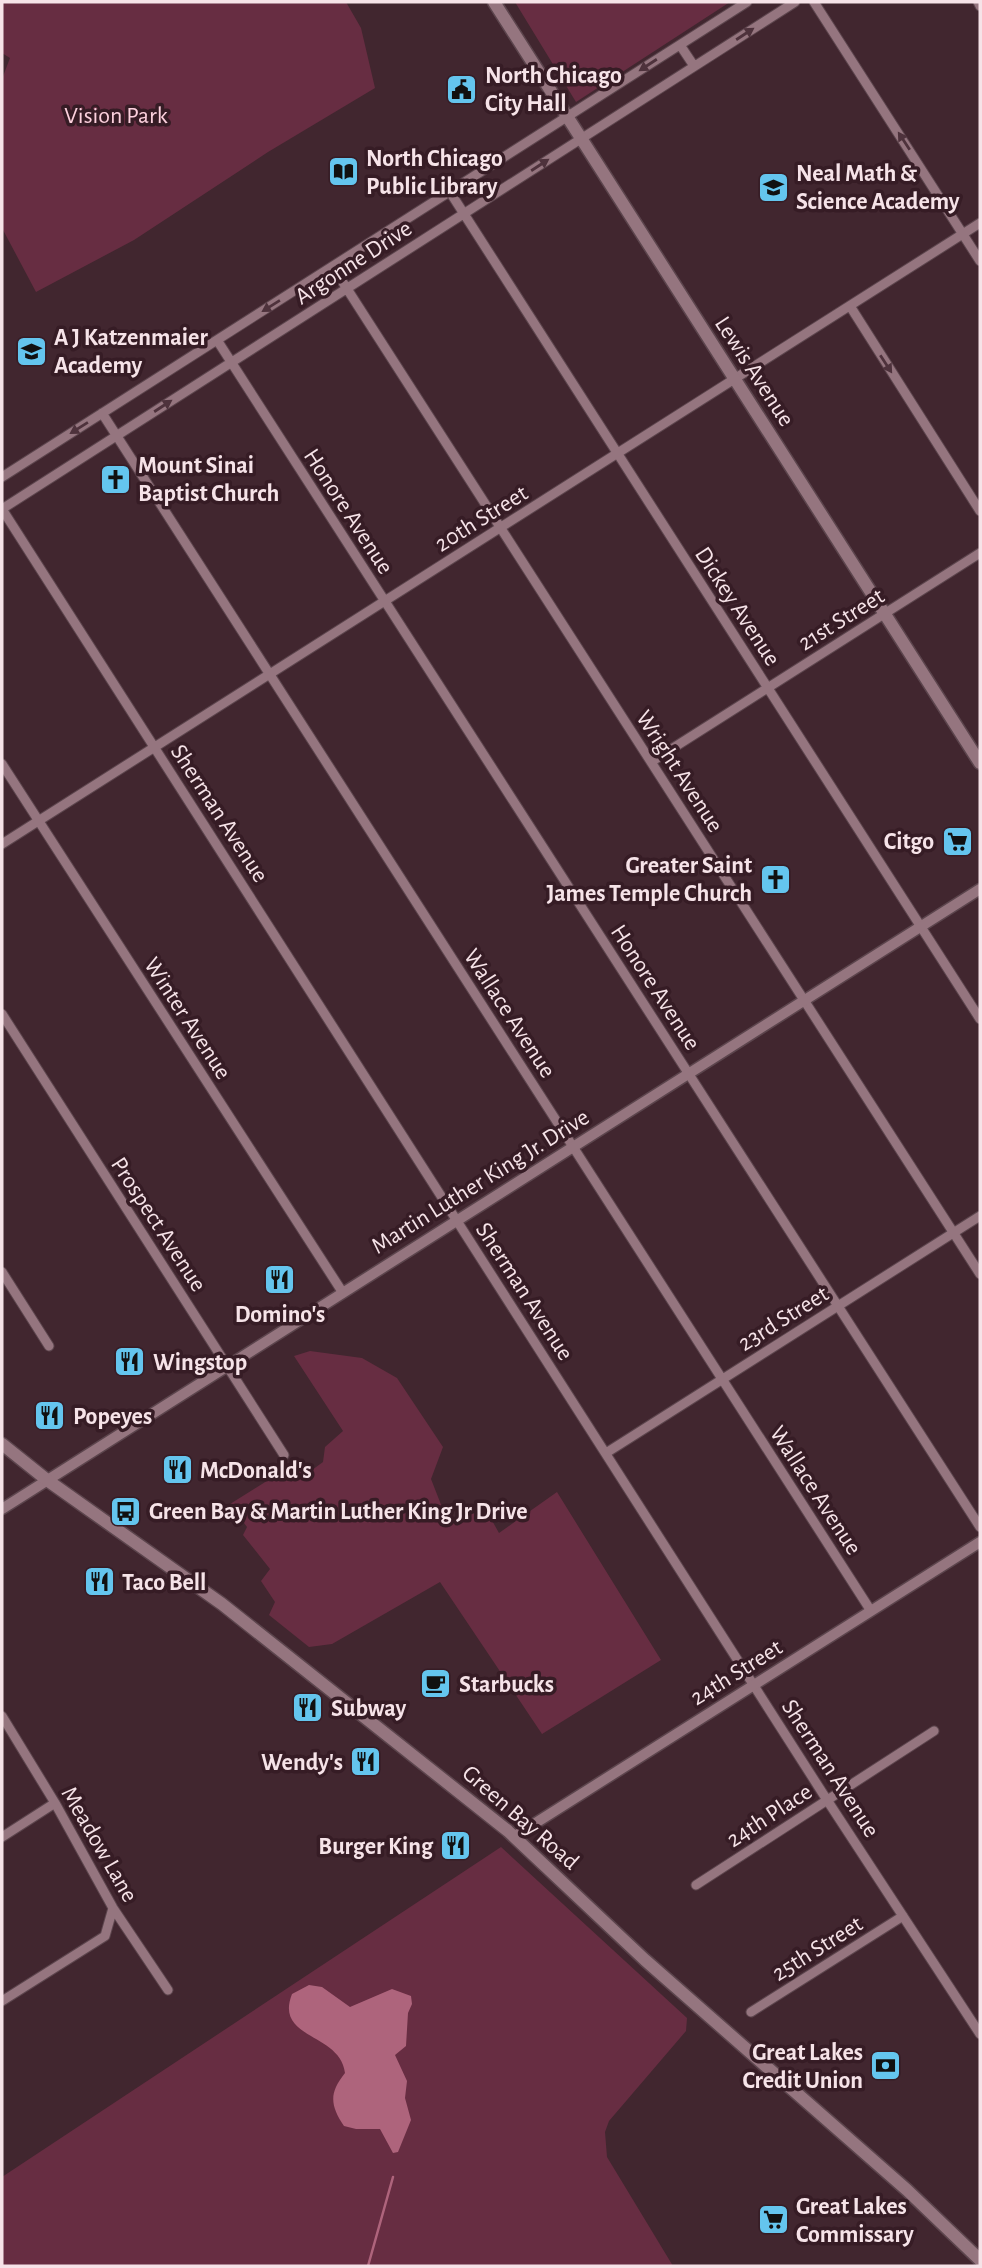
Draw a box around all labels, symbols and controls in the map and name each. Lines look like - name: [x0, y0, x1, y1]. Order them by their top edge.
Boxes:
- one-way arrow: [735, 28, 754, 41]
- one-way arrow: [639, 58, 658, 71]
- place label: North Chicago City Hall: [485, 64, 622, 116]
- public building icon: North Chicago City Hall: [445, 72, 479, 106]
- park label: Vision Park: [64, 104, 168, 128]
- one-way arrow: [897, 132, 910, 151]
- place label: North Chicago Public Library: [366, 147, 503, 199]
- library icon: North Chicago Public Library: [326, 155, 360, 189]
- one-way arrow: [531, 158, 549, 172]
- place label: Neal Math & Science Academy: [796, 162, 960, 214]
- school or university icon: Neal Math & Science Academy: [756, 170, 790, 204]
- street label: Argonne Drive: [291, 216, 416, 309]
- one-way arrow: [261, 299, 280, 312]
- street label: Lewis Avenue: [710, 312, 798, 431]
- place label: A J Katzenmaier Academy: [54, 326, 208, 378]
- school or university icon: A J Katzenmaier Academy: [14, 334, 48, 368]
- one-way arrow: [880, 354, 893, 373]
- one-way arrow: [153, 400, 172, 413]
- one-way arrow: [69, 422, 89, 435]
- street label: Honore Avenue: [299, 445, 397, 579]
- place label: Mount Sinai Baptist Church: [138, 454, 279, 506]
- church icon: Mount Sinai Baptist Church: [98, 462, 132, 496]
- street label: 20th Street: [431, 481, 532, 557]
- street label: Dickey Avenue: [690, 543, 784, 670]
- street label: 21st Street: [794, 584, 889, 656]
- street label: Wright Avenue: [631, 706, 727, 837]
- street label: Sherman Avenue: [166, 740, 272, 887]
- supermarket icon: Citgo: [940, 824, 974, 858]
- place label: Citgo: [884, 830, 934, 854]
- place label: Greater Saint James Temple Church: [546, 854, 752, 906]
- church icon: Greater Saint James Temple Church: [758, 862, 792, 896]
- street label: Honore Avenue: [606, 921, 704, 1055]
- street label: Wallace Avenue: [459, 945, 560, 1082]
- street label: Winter Avenue: [139, 953, 235, 1084]
- street label: Martin Luther King Jr. Drive: [368, 1105, 594, 1259]
- street label: Prospect Avenue: [106, 1153, 210, 1296]
- street label: Sherman Avenue: [471, 1218, 577, 1365]
- restaurant icon: Domino's: [263, 1263, 297, 1297]
- street label: 23rd Street: [734, 1282, 833, 1356]
- place label: Domino's: [235, 1303, 325, 1327]
- restaurant icon: Wingstop: [113, 1345, 147, 1379]
- place label: Wingstop: [153, 1351, 247, 1375]
- restaurant icon: Popeyes: [33, 1399, 67, 1433]
- place label: Popeyes: [73, 1405, 152, 1429]
- street label: Wallace Avenue: [765, 1422, 866, 1559]
- restaurant icon: McDonald's: [160, 1453, 194, 1487]
- place label: McDonald's: [200, 1459, 312, 1483]
- bus stop icon: Green Bay & Martin Luther King Jr Drive: [109, 1494, 143, 1528]
- place label: Green Bay & Martin Luther King Jr Drive: [149, 1500, 528, 1524]
- restaurant icon: Taco Bell: [82, 1565, 116, 1599]
- place label: Taco Bell: [122, 1571, 206, 1595]
- street label: 24th Street: [686, 1635, 787, 1710]
- cafe icon: Starbucks: [419, 1667, 453, 1701]
- place label: Starbucks: [459, 1673, 554, 1697]
- restaurant icon: Subway: [291, 1691, 325, 1725]
- street label: Sherman Avenue: [777, 1695, 883, 1842]
- place label: Subway: [331, 1697, 407, 1721]
- restaurant icon: Wendy's: [349, 1745, 383, 1779]
- place label: Wendy's: [261, 1751, 343, 1775]
- street label: Green Bay Road: [457, 1761, 583, 1875]
- street label: 24th Place: [723, 1780, 816, 1852]
- street label: Meadow Lane: [57, 1783, 142, 1906]
- restaurant icon: Burger King: [439, 1829, 473, 1863]
- place label: Burger King: [318, 1835, 434, 1859]
- street label: 25th Street: [768, 1912, 867, 1986]
- place label: Great Lakes Credit Union: [742, 2041, 863, 2093]
- bank icon: Great Lakes Credit Union: [869, 2049, 903, 2083]
- place label: Great Lakes Commissary: [796, 2195, 914, 2247]
- supermarket icon: Great Lakes Commissary: [756, 2203, 790, 2237]

